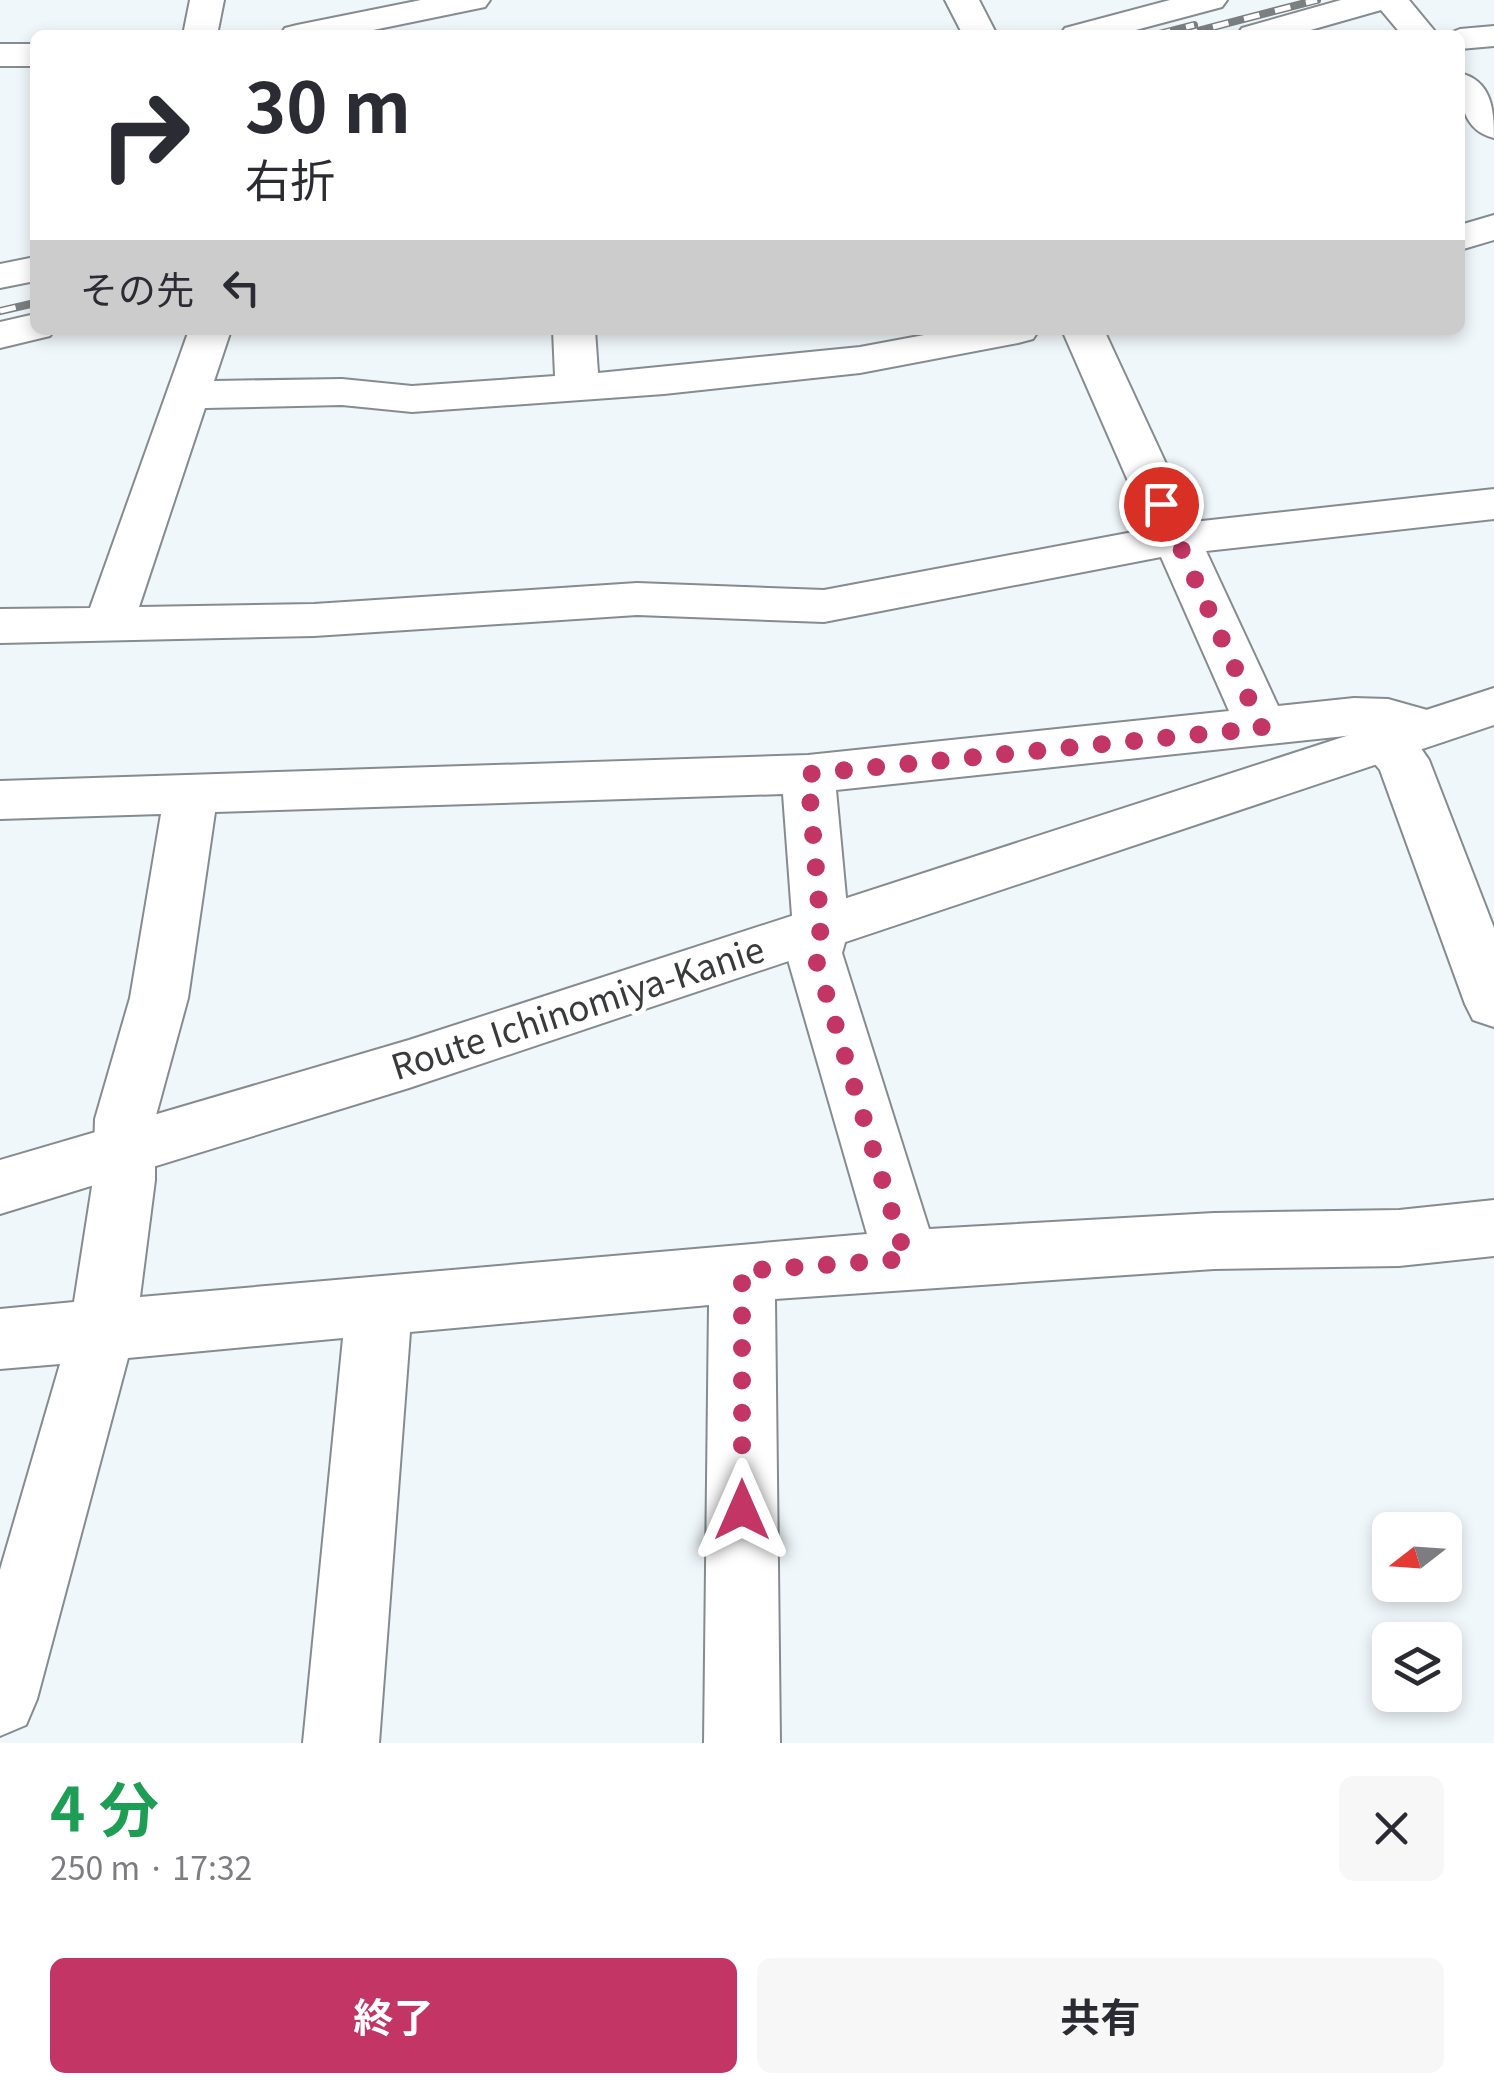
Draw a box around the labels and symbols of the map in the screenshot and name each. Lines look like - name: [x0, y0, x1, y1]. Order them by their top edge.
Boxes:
- pin: [1119, 462, 1204, 547]
- street label: Route Ichinomiya-Kanie: [384, 921, 770, 1090]
- position arrow: [690, 1458, 794, 1562]
- north arrow: [1372, 1512, 1462, 1602]

